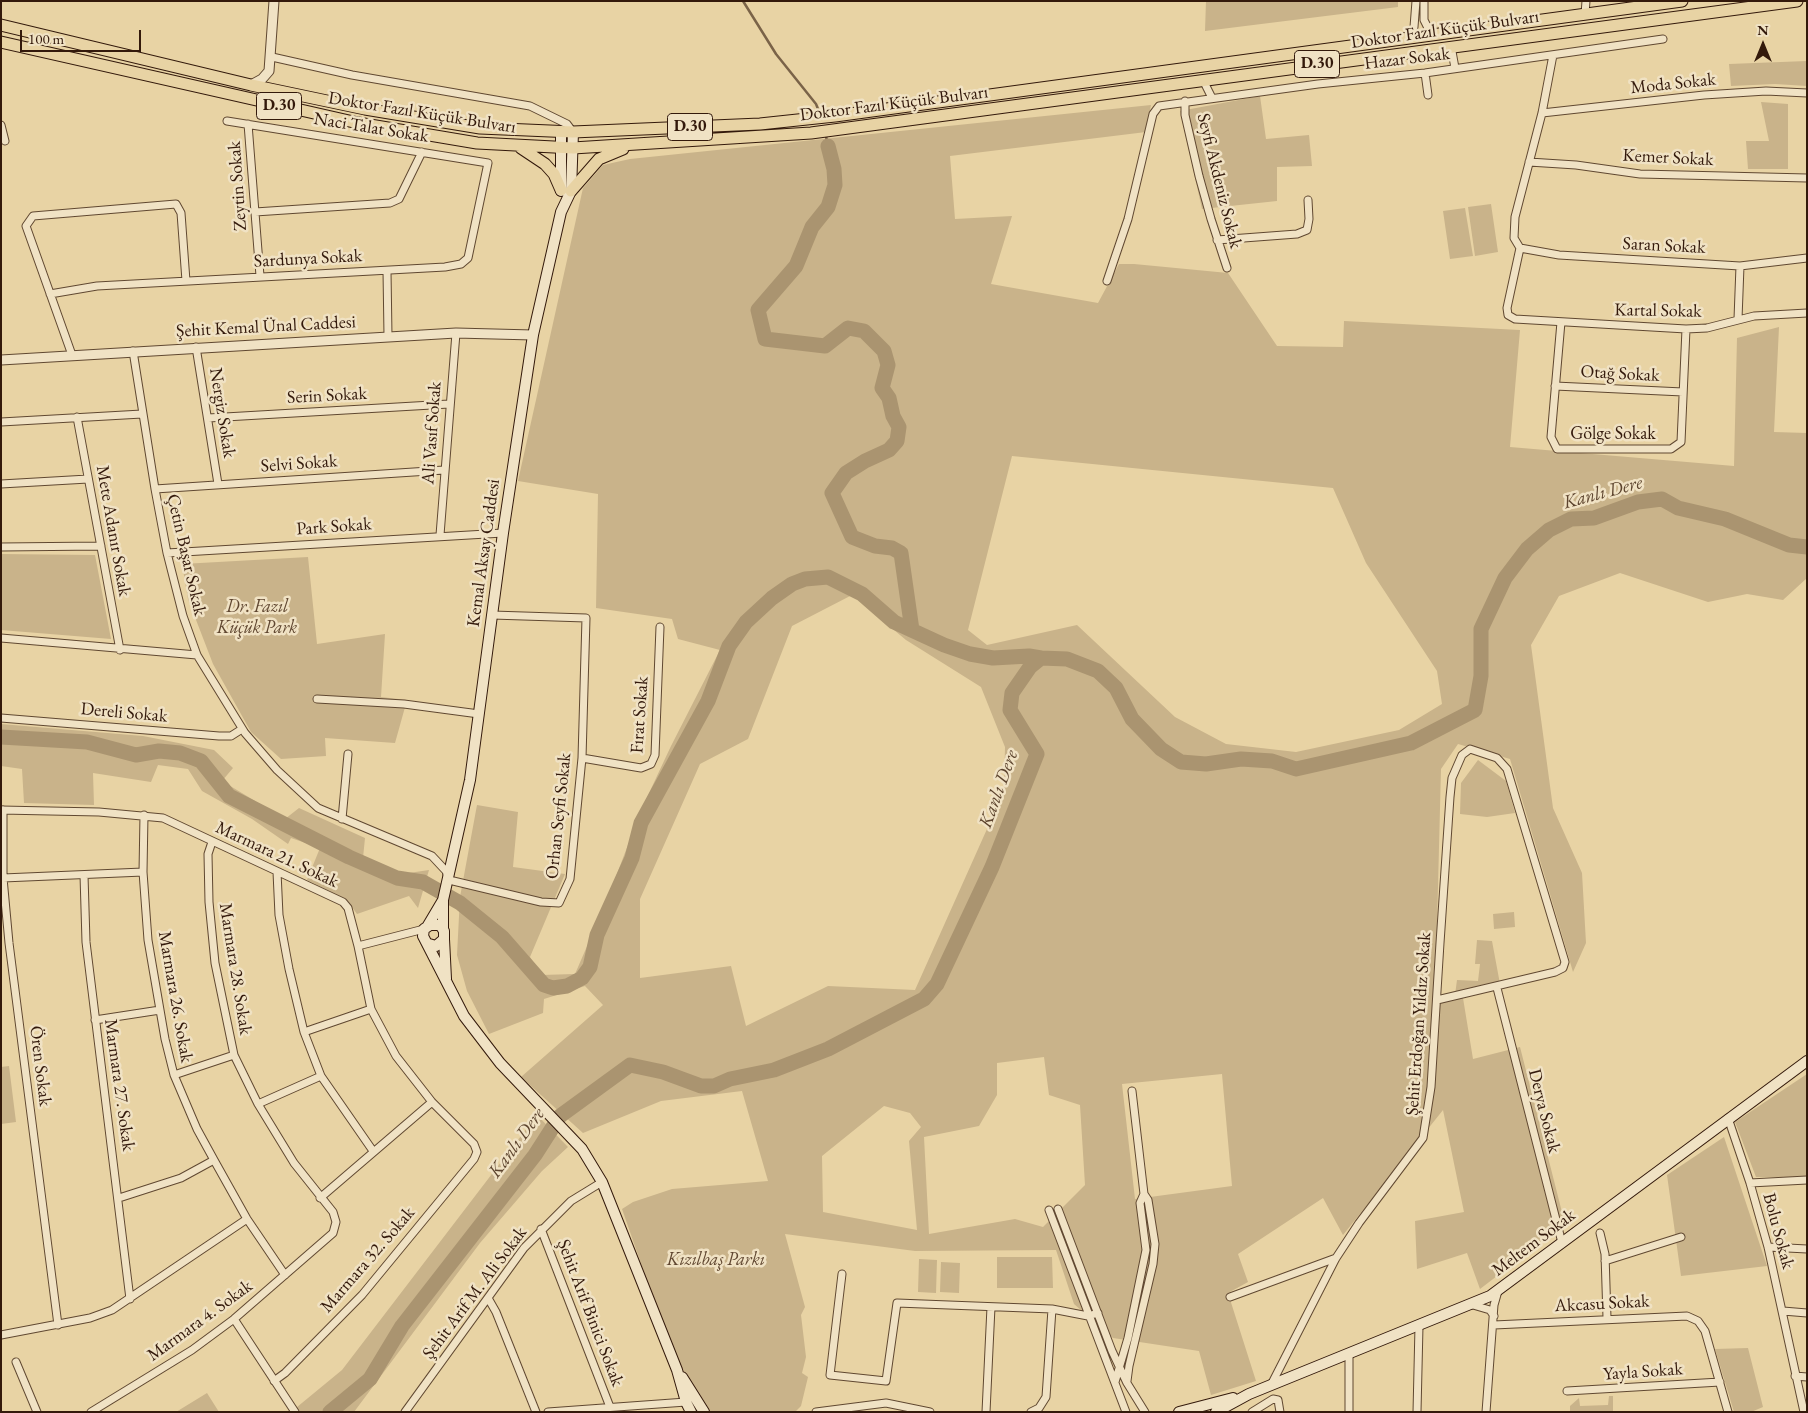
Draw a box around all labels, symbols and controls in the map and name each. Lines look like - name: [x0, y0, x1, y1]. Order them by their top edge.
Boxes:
- street label: Doktor Fazıl Küçük Bulvarı: [1350, 6, 1540, 54]
- scale bar: [22, 20, 144, 52]
- north arrow: [1738, 20, 1788, 70]
- text: N: [1757, 21, 1769, 39]
- text: 100 m: [28, 29, 64, 48]
- street label: Hazar Sokak: [1363, 43, 1451, 75]
- road number: D.30: [1294, 51, 1340, 78]
- street label: Moda Sokak: [1629, 69, 1717, 99]
- street label: Doktor Fazıl Küçük Bulvarı: [799, 82, 989, 126]
- street label: Doktor Fazıl Küçük Bulvarı: [327, 88, 517, 138]
- road number: D.30: [256, 92, 302, 120]
- street label: Naci Talat Sokak: [312, 108, 430, 148]
- street label: Seyfi Akdeniz Sokak: [1192, 111, 1246, 251]
- road number: D.30: [668, 114, 712, 140]
- street label: Zeytin Sokak: [224, 140, 252, 232]
- street label: Kemer Sokak: [1622, 145, 1714, 171]
- street label: Saran Sokak: [1622, 233, 1706, 259]
- street label: Sardunya Sokak: [253, 245, 363, 273]
- street label: Kartal Sokak: [1614, 299, 1702, 323]
- street label: Şehit Kemal Ünal Caddesi: [176, 312, 356, 342]
- street label: Otağ Sokak: [1580, 361, 1660, 387]
- street label: Nergiz Sokak: [204, 366, 240, 460]
- street label: Ali Vasıf Sokak: [418, 381, 446, 485]
- street label: Serin Sokak: [286, 383, 368, 409]
- street label: Gölge Sokak: [1570, 423, 1656, 445]
- street label: Selvi Sokak: [260, 451, 338, 477]
- street label: Mete Adanır Sokak: [91, 464, 135, 598]
- water label: Kanlı Dere: [1561, 471, 1645, 515]
- street label: Kemal Aksay Caddesi: [463, 478, 505, 628]
- street label: Çetin Başar Sokak: [161, 492, 211, 618]
- street label: Park Sokak: [296, 514, 372, 540]
- park label: Dr. Fazıl Küçük Park: [217, 596, 297, 638]
- street label: Fırat Sokak: [627, 676, 653, 754]
- street label: Dereli Sokak: [80, 698, 168, 728]
- water label: Kanlı Dere: [974, 747, 1024, 831]
- street label: Orhan Seyfi Sokak: [542, 752, 576, 880]
- street label: Marmara 21. Sokak: [212, 817, 342, 893]
- street label: Marmara 28. Sokak: [214, 902, 256, 1036]
- street label: Marmara 26. Sokak: [153, 930, 197, 1064]
- street label: Şehit Erdoğan Yıldız Sokak: [1402, 931, 1436, 1117]
- street label: Marmara 27. Sokak: [99, 1018, 139, 1152]
- street label: Ören Sokak: [24, 1025, 56, 1107]
- street label: Derya Sokak: [1523, 1067, 1565, 1155]
- water label: Kanlı Dere: [484, 1103, 550, 1183]
- street label: Bolu Sokak: [1758, 1191, 1798, 1271]
- street label: Marmara 32. Sokak: [316, 1203, 420, 1317]
- street label: Meltem Sokak: [1488, 1205, 1580, 1281]
- street label: Şehit Arif M. Ali Sokak: [418, 1222, 532, 1364]
- street label: Şehit Arif Binici Sokak: [552, 1236, 628, 1390]
- park label: Kızılbaş Parkı: [667, 1249, 765, 1271]
- street label: Marmara 4. Sokak: [143, 1276, 257, 1366]
- street label: Akcasu Sokak: [1554, 1291, 1650, 1317]
- street label: Yayla Sokak: [1603, 1358, 1683, 1386]

